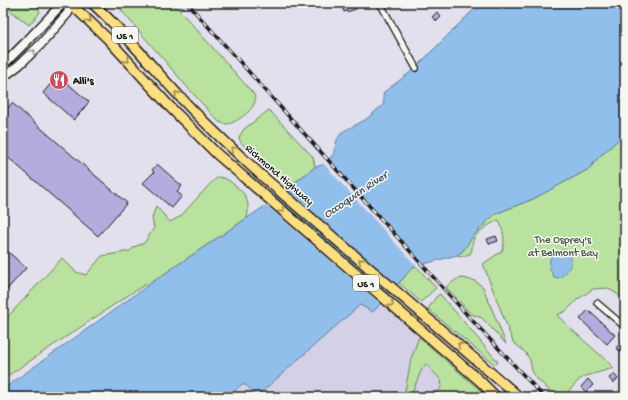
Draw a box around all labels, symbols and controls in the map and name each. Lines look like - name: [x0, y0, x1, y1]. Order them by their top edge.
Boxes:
- one-way arrow: [84, 15, 92, 23]
- road number: US 1: [112, 27, 138, 43]
- one-way arrow: [28, 49, 36, 57]
- one-way arrow: [122, 55, 130, 63]
- restaurant icon: Alli's: [48, 69, 70, 91]
- place label: Alli's: [72, 76, 95, 88]
- one-way arrow: [174, 91, 182, 99]
- street label: Richmond Highway: [242, 143, 316, 209]
- one-way arrow: [230, 146, 237, 153]
- water label: Occoquan River: [321, 168, 393, 222]
- one-way arrow: [277, 206, 285, 213]
- park label: The Osprey's at Belmont Bay: [528, 235, 599, 260]
- one-way arrow: [358, 258, 366, 265]
- road number: US 1: [353, 275, 379, 291]
- one-way arrow: [386, 300, 394, 307]
- one-way arrow: [457, 343, 464, 350]

